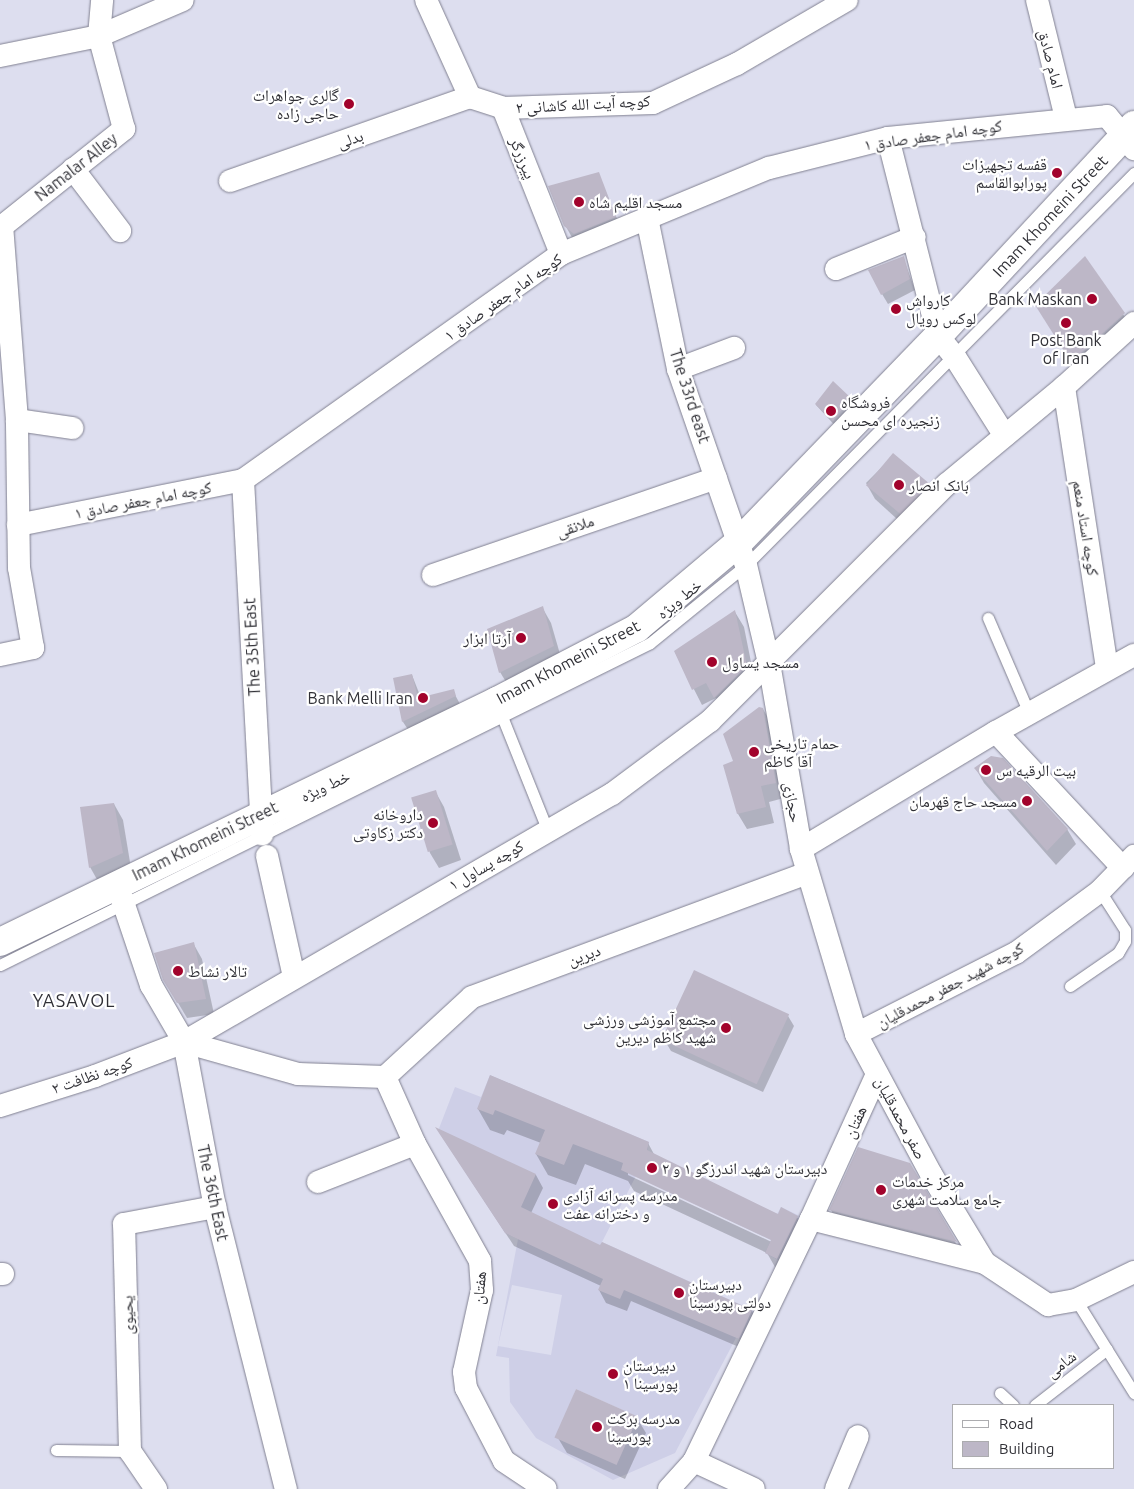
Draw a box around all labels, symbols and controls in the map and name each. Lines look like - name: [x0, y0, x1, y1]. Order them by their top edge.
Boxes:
- street label: امام صادق: [1034, 27, 1068, 91]
- place label: گالری جواهرات حاجی زاده: [253, 85, 339, 123]
- street label: کوچه آیت الله کاشانی ۲: [515, 91, 651, 117]
- marker: گالری جواهرات حاجی زاده: [343, 98, 355, 110]
- street label: کوچه امام جعفر صادق ۱: [863, 116, 1003, 154]
- street label: بدلی: [334, 126, 366, 152]
- street label: Namalar Alley: [31, 129, 121, 205]
- street label: پیرزرگر: [506, 134, 540, 182]
- street label: Imam Khomeini Street: [989, 151, 1111, 281]
- place label: قفسه تجهیزات پورابوالقاسم: [962, 154, 1047, 192]
- marker: قفسه تجهیزات پورابوالقاسم: [1051, 167, 1063, 179]
- place label: مسجد اقلیم شاه: [589, 192, 682, 212]
- marker: مسجد اقلیم شاه: [573, 196, 585, 208]
- street label: کوچه امام جعفر صادق ۱: [440, 249, 566, 345]
- place label: Bank Maskan: [988, 289, 1082, 309]
- place label: کارواش لوکس رویال: [906, 290, 976, 328]
- marker: Bank Maskan: [1086, 293, 1098, 305]
- marker: کارواش لوکس رویال: [890, 303, 902, 315]
- marker: Post Bank of Iran: [1060, 317, 1072, 329]
- place label: Post Bank of Iran: [1030, 330, 1102, 368]
- street label: The 33rd east: [666, 346, 714, 446]
- place label: فروشگاه زنجیره ای محسن: [841, 392, 940, 430]
- marker: فروشگاه زنجیره ای محسن: [825, 405, 837, 417]
- place label: بانک انصار: [909, 475, 969, 495]
- street label: کوچه امام جعفر صادق ۱: [73, 477, 213, 523]
- marker: بانک انصار: [893, 479, 905, 491]
- street label: کوچه استاد منعم: [1069, 479, 1103, 577]
- street label: ملانقی: [554, 511, 596, 541]
- street label: خط ویژه: [653, 575, 705, 623]
- street label: The 35th East: [240, 598, 264, 696]
- street label: Imam Khomeini Street: [493, 616, 643, 708]
- place label: آرتا ابزار: [463, 628, 511, 648]
- marker: آرتا ابزار: [515, 632, 527, 644]
- place label: مسجد یساول: [722, 652, 799, 672]
- marker: مسجد یساول: [706, 656, 718, 668]
- place label: Bank Melli Iran: [308, 688, 413, 708]
- marker: Bank Melli Iran: [417, 692, 429, 704]
- place label: حمام تاریخی آقا کاظم: [764, 733, 839, 771]
- marker: حمام تاریخی آقا کاظم: [748, 746, 760, 758]
- place label: بیت الرقیه س: [996, 760, 1076, 780]
- marker: بیت الرقیه س: [980, 764, 992, 776]
- street label: خط ویژه: [297, 766, 353, 806]
- street label: حجازی: [780, 780, 806, 824]
- place label: مسجد حاج قهرمان: [909, 791, 1017, 811]
- marker: مسجد حاج قهرمان: [1021, 795, 1033, 807]
- street label: Imam Khomeini Street: [129, 797, 281, 885]
- place label: داروخانه دکتر زکاوتی: [353, 804, 423, 842]
- marker: داروخانه دکتر زکاوتی: [427, 817, 439, 829]
- street label: کوچه یساول ۱: [445, 836, 527, 894]
- street label: کوچه شهید جعفر محمدقلیان: [873, 938, 1027, 1032]
- street label: دیرین: [565, 940, 603, 970]
- place label: تالار نشاط: [188, 961, 247, 981]
- marker: تالار نشاط: [172, 965, 184, 977]
- district label: YASAVOL: [32, 989, 116, 1011]
- place label: مجتمع آموزشی ورزشی شهید کاظم دیرین: [583, 1009, 716, 1047]
- marker: مجتمع آموزشی ورزشی شهید کاظم دیرین: [720, 1022, 732, 1034]
- street label: کوچه نظافت ۲: [49, 1052, 135, 1098]
- street label: صفر محمدقلیان: [871, 1073, 931, 1163]
- street label: هفتان: [839, 1103, 871, 1141]
- street label: The 36th East: [193, 1143, 233, 1243]
- place label: دبیرستان شهید اندرزگو ۱ و ۲: [662, 1158, 827, 1178]
- marker: دبیرستان شهید اندرزگو ۱ و ۲: [646, 1162, 658, 1174]
- place label: مرکز خدمات جامع سلامت شهری: [892, 1171, 1002, 1209]
- marker: مرکز خدمات جامع سلامت شهری: [874, 1183, 888, 1197]
- place label: مدرسه پسرانه آزادی و دخترانه عفت: [563, 1185, 677, 1223]
- marker: مدرسه پسرانه آزادی و دخترانه عفت: [547, 1198, 559, 1210]
- street label: هفتان: [468, 1271, 490, 1305]
- place label: دبیرستان دولتی پورسینا: [689, 1274, 771, 1312]
- marker: دبیرستان دولتی پورسینا: [673, 1287, 685, 1299]
- street label: یحیوی: [117, 1295, 137, 1335]
- street label: شامی: [1042, 1346, 1080, 1382]
- place label: دبیرستان پورسینا ۱: [623, 1355, 678, 1393]
- marker: دبیرستان پورسینا ۱: [607, 1368, 619, 1380]
- legend: [952, 1404, 1114, 1469]
- place label: مدرسه برکت پورسینا: [607, 1408, 680, 1446]
- text: Road: [999, 1415, 1034, 1432]
- marker: مدرسه برکت پورسینا: [591, 1421, 603, 1433]
- text: Building: [999, 1440, 1054, 1457]

